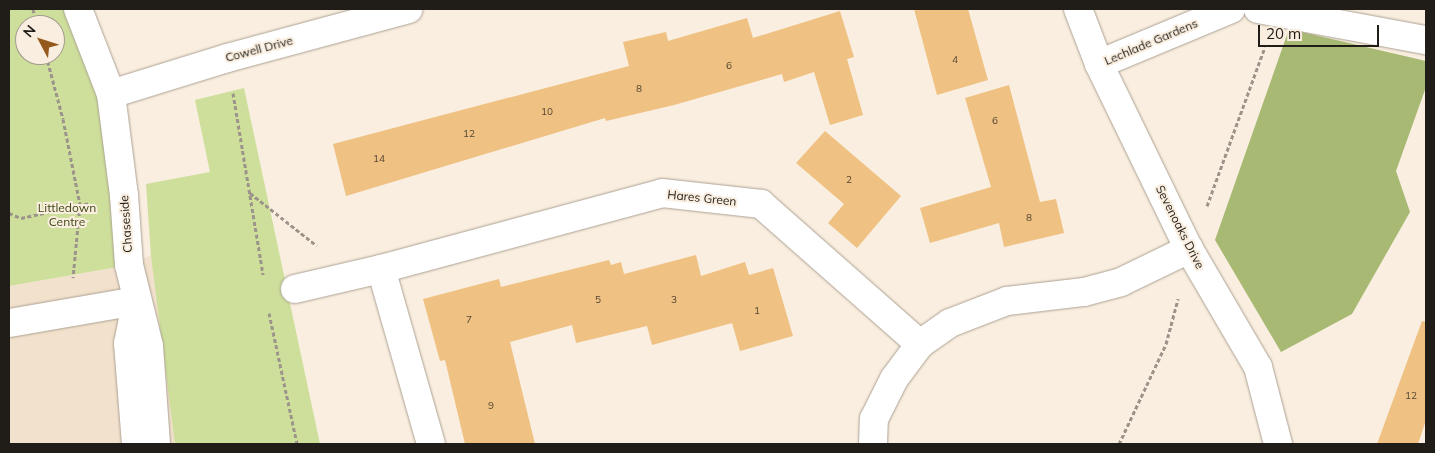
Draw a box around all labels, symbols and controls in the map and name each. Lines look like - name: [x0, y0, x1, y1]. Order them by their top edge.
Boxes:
- north arrow: [15, 15, 65, 65]
- scale bar: [1260, 15, 1381, 47]
- street label: Lechlade Gardens: [1102, 16, 1200, 68]
- text: N: [19, 21, 40, 41]
- text: 20 m: [1266, 24, 1301, 43]
- street label: Cowell Drive: [224, 33, 294, 65]
- house number: 4: [952, 54, 958, 66]
- house number: 6: [726, 60, 732, 72]
- house number: 8: [636, 83, 642, 95]
- house number: 10: [541, 106, 553, 118]
- house number: 6: [992, 115, 998, 127]
- house number: 12: [463, 128, 475, 140]
- house number: 14: [373, 153, 385, 165]
- house number: 2: [846, 174, 852, 186]
- street label: Sevenoaks Drive: [1153, 183, 1207, 271]
- street label: Hares Green: [667, 187, 737, 209]
- street label: Chaseside: [117, 195, 135, 253]
- park label: Littledown Centre: [38, 201, 96, 229]
- house number: 8: [1026, 212, 1032, 224]
- house number: 5: [595, 294, 601, 306]
- house number: 3: [671, 294, 677, 306]
- house number: 1: [754, 305, 760, 317]
- house number: 7: [466, 314, 472, 326]
- house number: 12: [1405, 390, 1417, 402]
- house number: 9: [488, 400, 494, 412]

